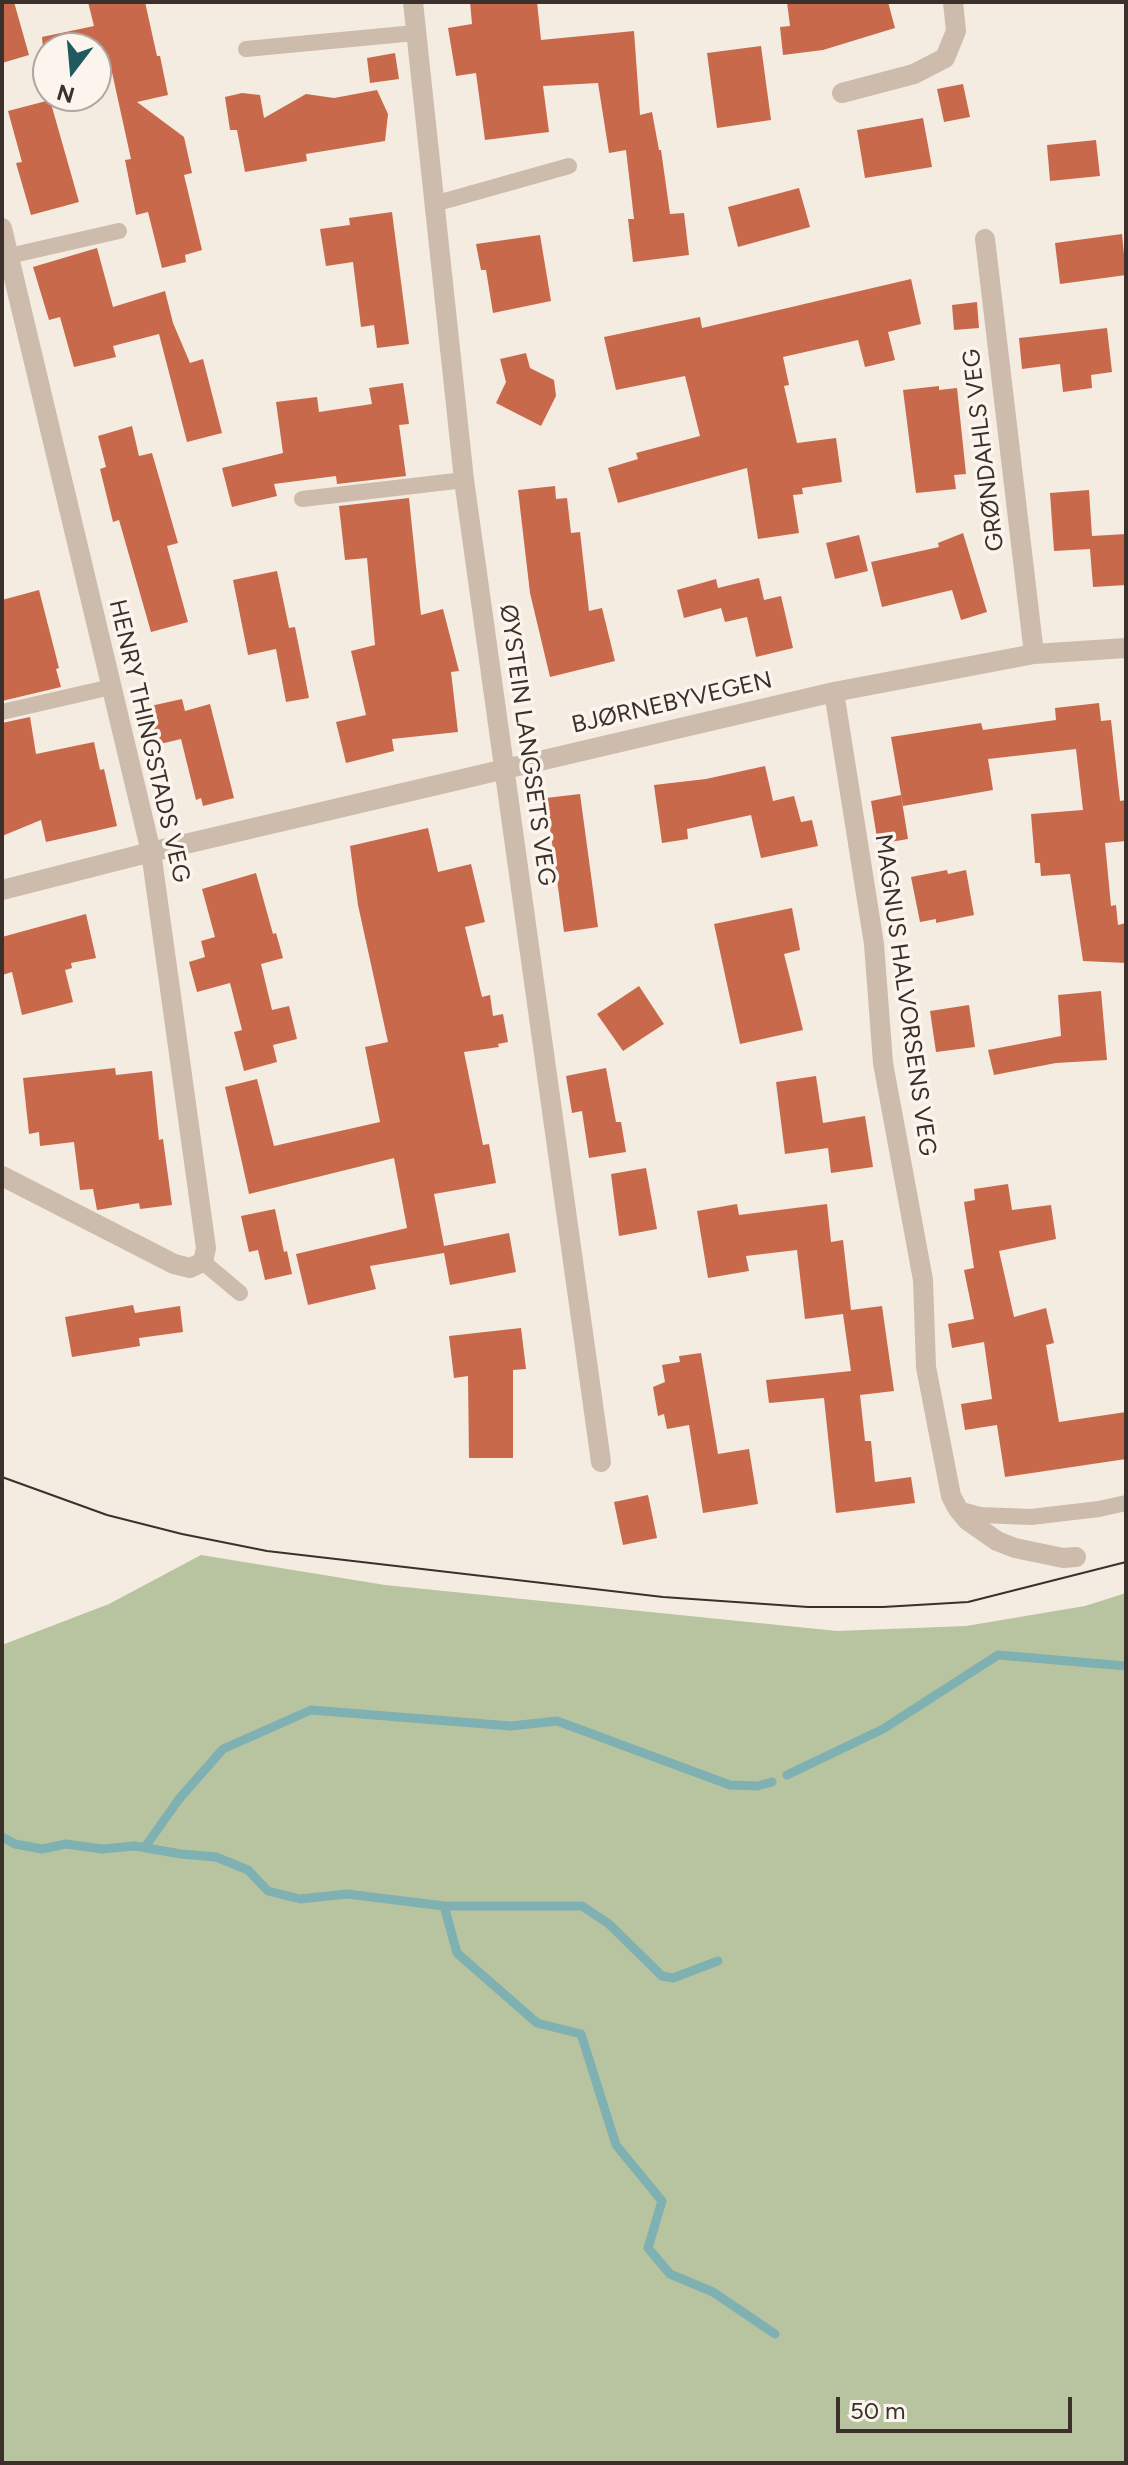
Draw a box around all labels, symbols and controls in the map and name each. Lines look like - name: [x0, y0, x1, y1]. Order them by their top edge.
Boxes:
- north arrow: [32, 32, 112, 112]
- text: N: [54, 78, 78, 109]
- street label: GRØNDAHLS VEG: [957, 347, 1011, 553]
- street label: HENRY THINGSTADS VEG: [102, 597, 196, 885]
- street label: ØYSTEIN LANGSETS VEG: [493, 602, 561, 888]
- street label: BJØRNEBYVEGEN: [569, 666, 775, 740]
- street label: MAGNUS HALVORSENS VEG: [868, 832, 942, 1158]
- scale bar: [840, 2381, 1076, 2431]
- text: 50 m: [850, 2396, 906, 2425]

